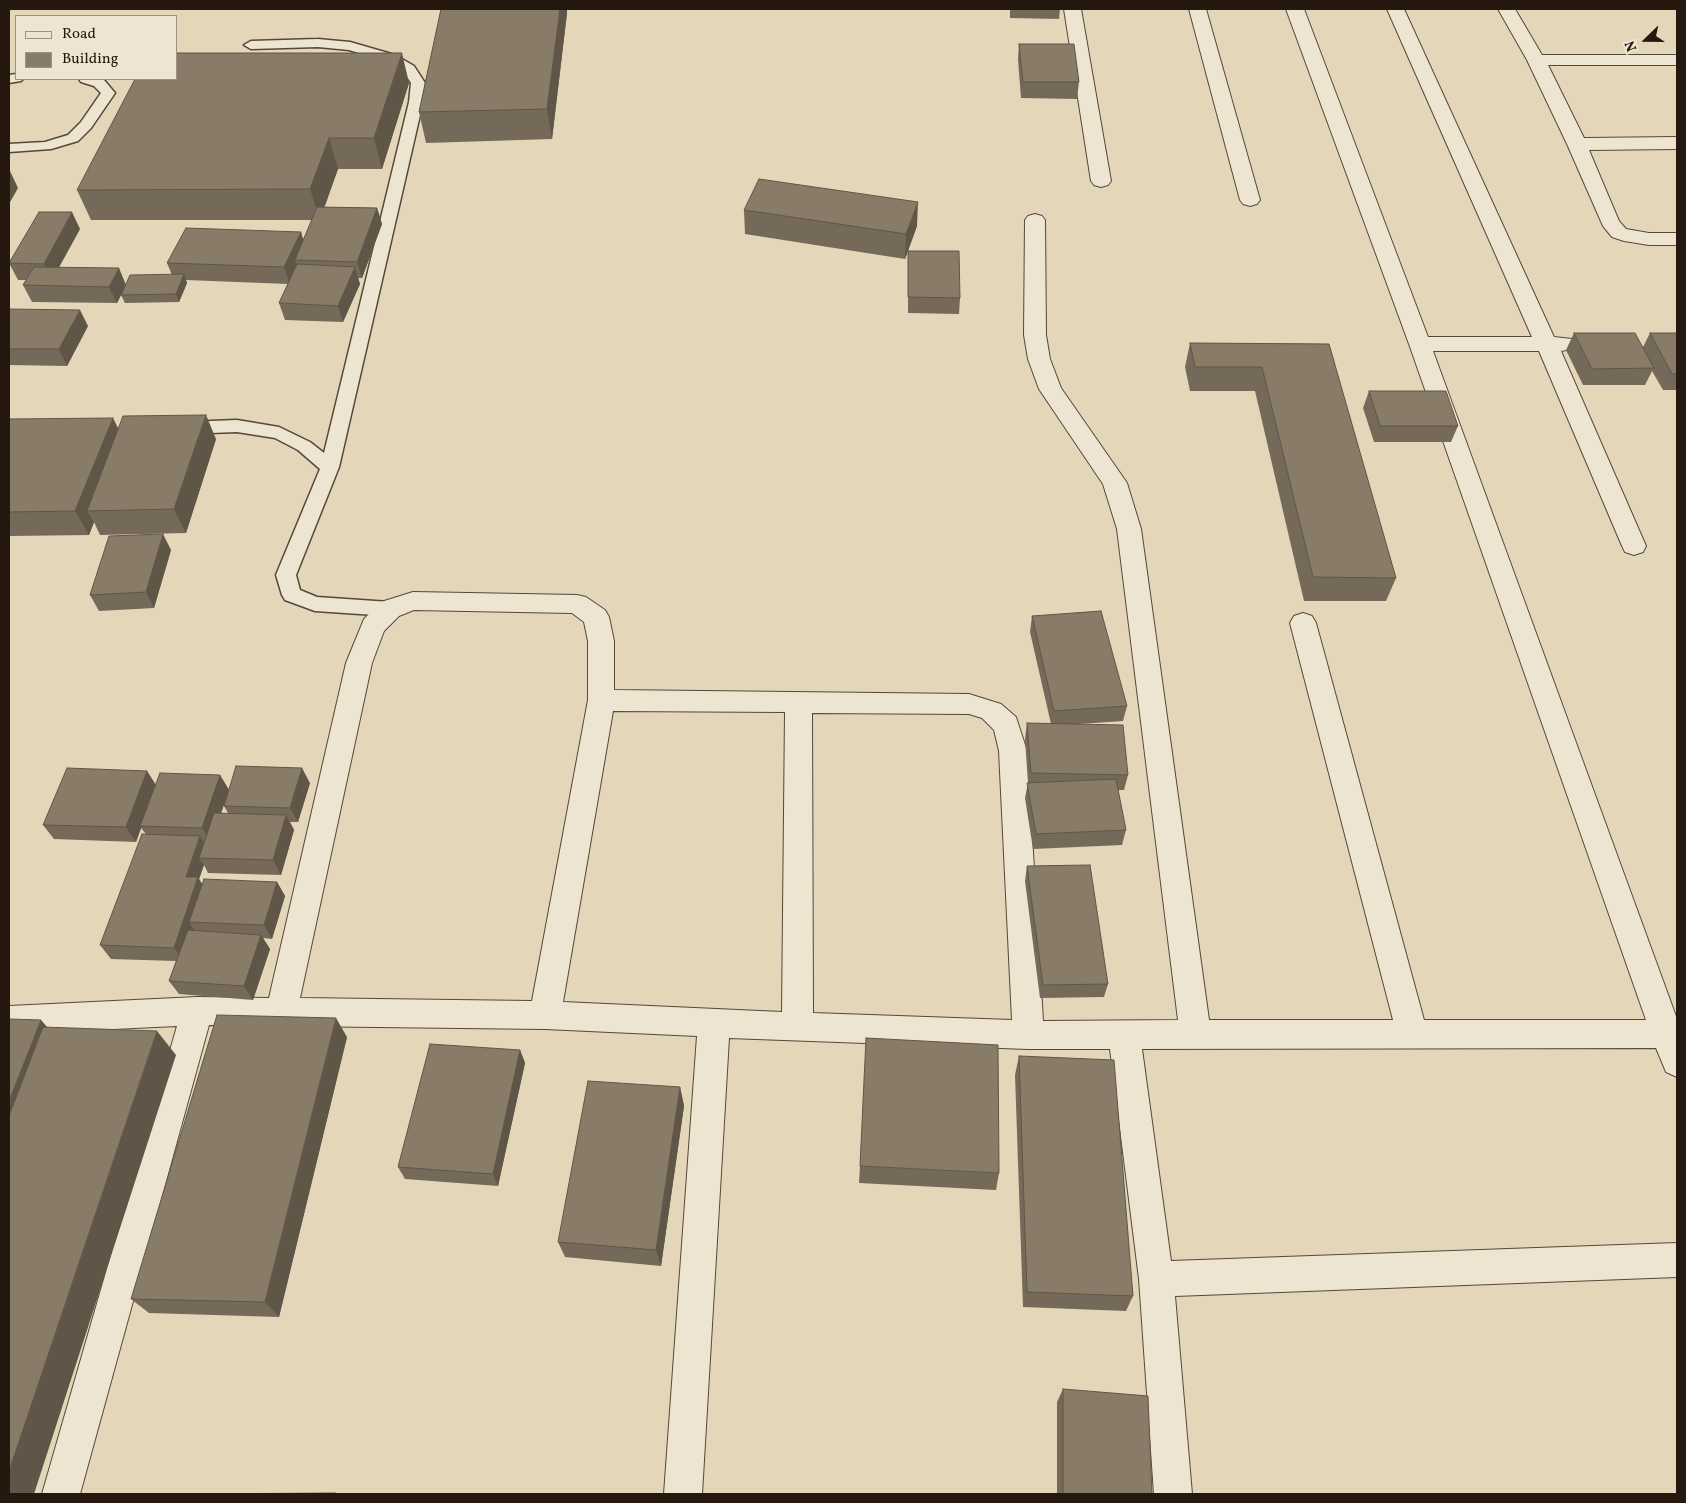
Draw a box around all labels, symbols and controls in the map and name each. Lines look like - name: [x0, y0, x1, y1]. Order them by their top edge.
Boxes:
- legend: [15, 15, 178, 80]
- north arrow: [1621, 15, 1671, 65]
- text: Road: [62, 24, 96, 45]
- text: N: [1621, 38, 1642, 54]
- text: Building: [62, 49, 118, 70]

